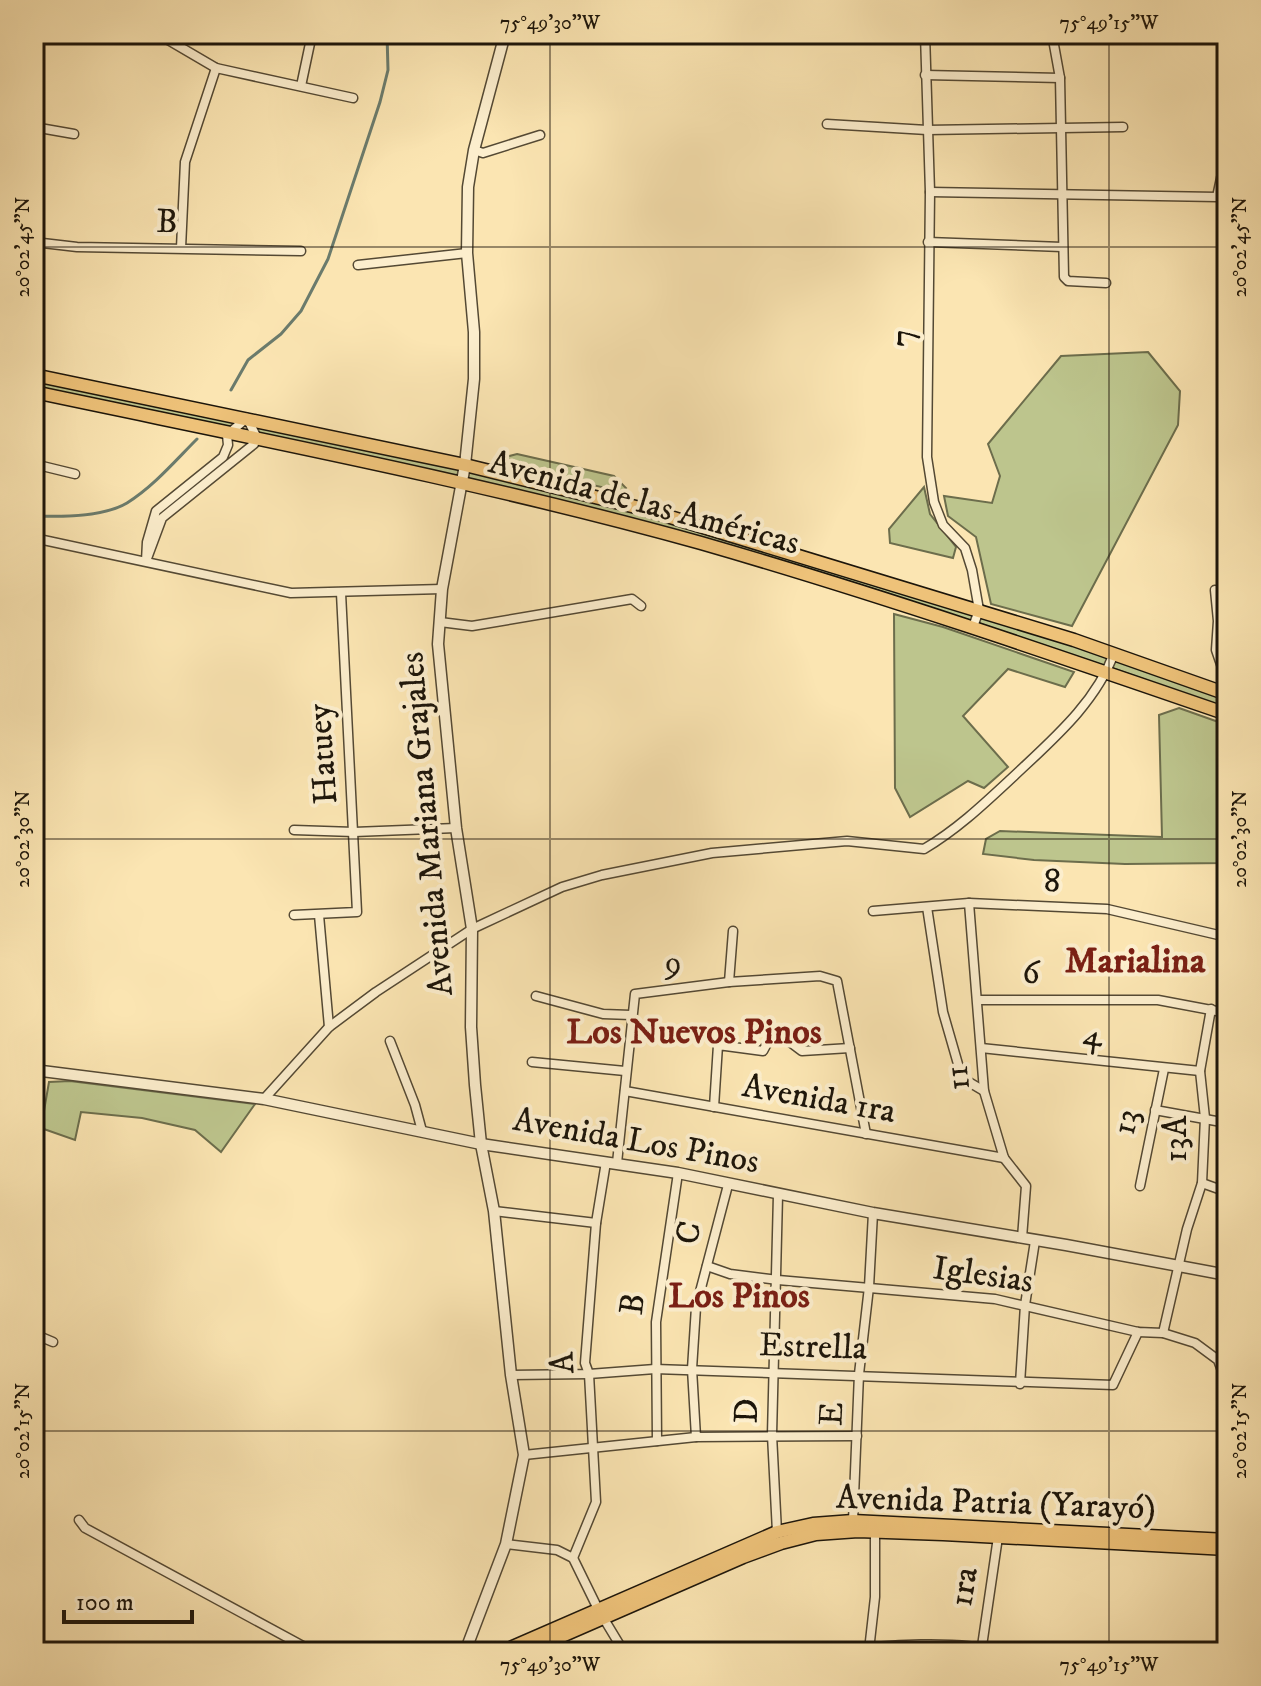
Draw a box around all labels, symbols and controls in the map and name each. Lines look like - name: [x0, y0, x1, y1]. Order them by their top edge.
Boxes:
- text: 75°49'30"W: [500, 11, 601, 36]
- text: 75°49'15"W: [1060, 11, 1159, 36]
- text: 20°02'45"N: [11, 197, 36, 297]
- text: 20°02'45"N: [1228, 197, 1253, 297]
- street label: B: [156, 201, 178, 243]
- street label: 7: [882, 329, 924, 347]
- street label: Avenida de las Américas: [484, 441, 804, 565]
- street label: Avenida Mariana Grajales: [391, 650, 463, 998]
- street label: Hatuey: [298, 702, 347, 806]
- text: 20°02'30"N: [11, 790, 36, 888]
- text: 20°02'30"N: [1228, 790, 1253, 888]
- street label: 8: [1043, 860, 1061, 902]
- district label: Marialina: [1065, 939, 1206, 984]
- street label: 9: [660, 941, 684, 985]
- street label: 6: [1022, 952, 1042, 994]
- district label: Los Nuevos Pinos: [566, 1010, 822, 1055]
- street label: 4: [1081, 1013, 1107, 1057]
- street label: 11: [936, 1063, 980, 1093]
- street label: Avenida 1ra: [739, 1065, 899, 1133]
- street label: Avenida Los Pinos: [510, 1099, 762, 1183]
- street label: 13: [1103, 1105, 1149, 1139]
- street label: 13A: [1155, 1115, 1197, 1162]
- street label: C: [666, 1217, 712, 1249]
- street label: Iglesias: [930, 1247, 1036, 1303]
- district label: Los Pinos: [668, 1274, 810, 1319]
- street label: B: [611, 1291, 655, 1317]
- street label: Estrella: [758, 1324, 868, 1370]
- street label: A: [541, 1351, 585, 1375]
- text: 20°02'15"N: [11, 1383, 36, 1479]
- text: 20°02'15"N: [1228, 1383, 1253, 1479]
- street label: D: [726, 1398, 768, 1424]
- street label: E: [810, 1401, 854, 1427]
- street label: Avenida Patria (Yarayó): [835, 1476, 1157, 1530]
- street label: 1ra: [940, 1564, 988, 1610]
- scale bar: [64, 1574, 192, 1624]
- text: 100 m: [76, 1588, 134, 1618]
- text: 75°49'30"W: [500, 1653, 601, 1678]
- text: 75°49'15"W: [1060, 1653, 1159, 1678]

